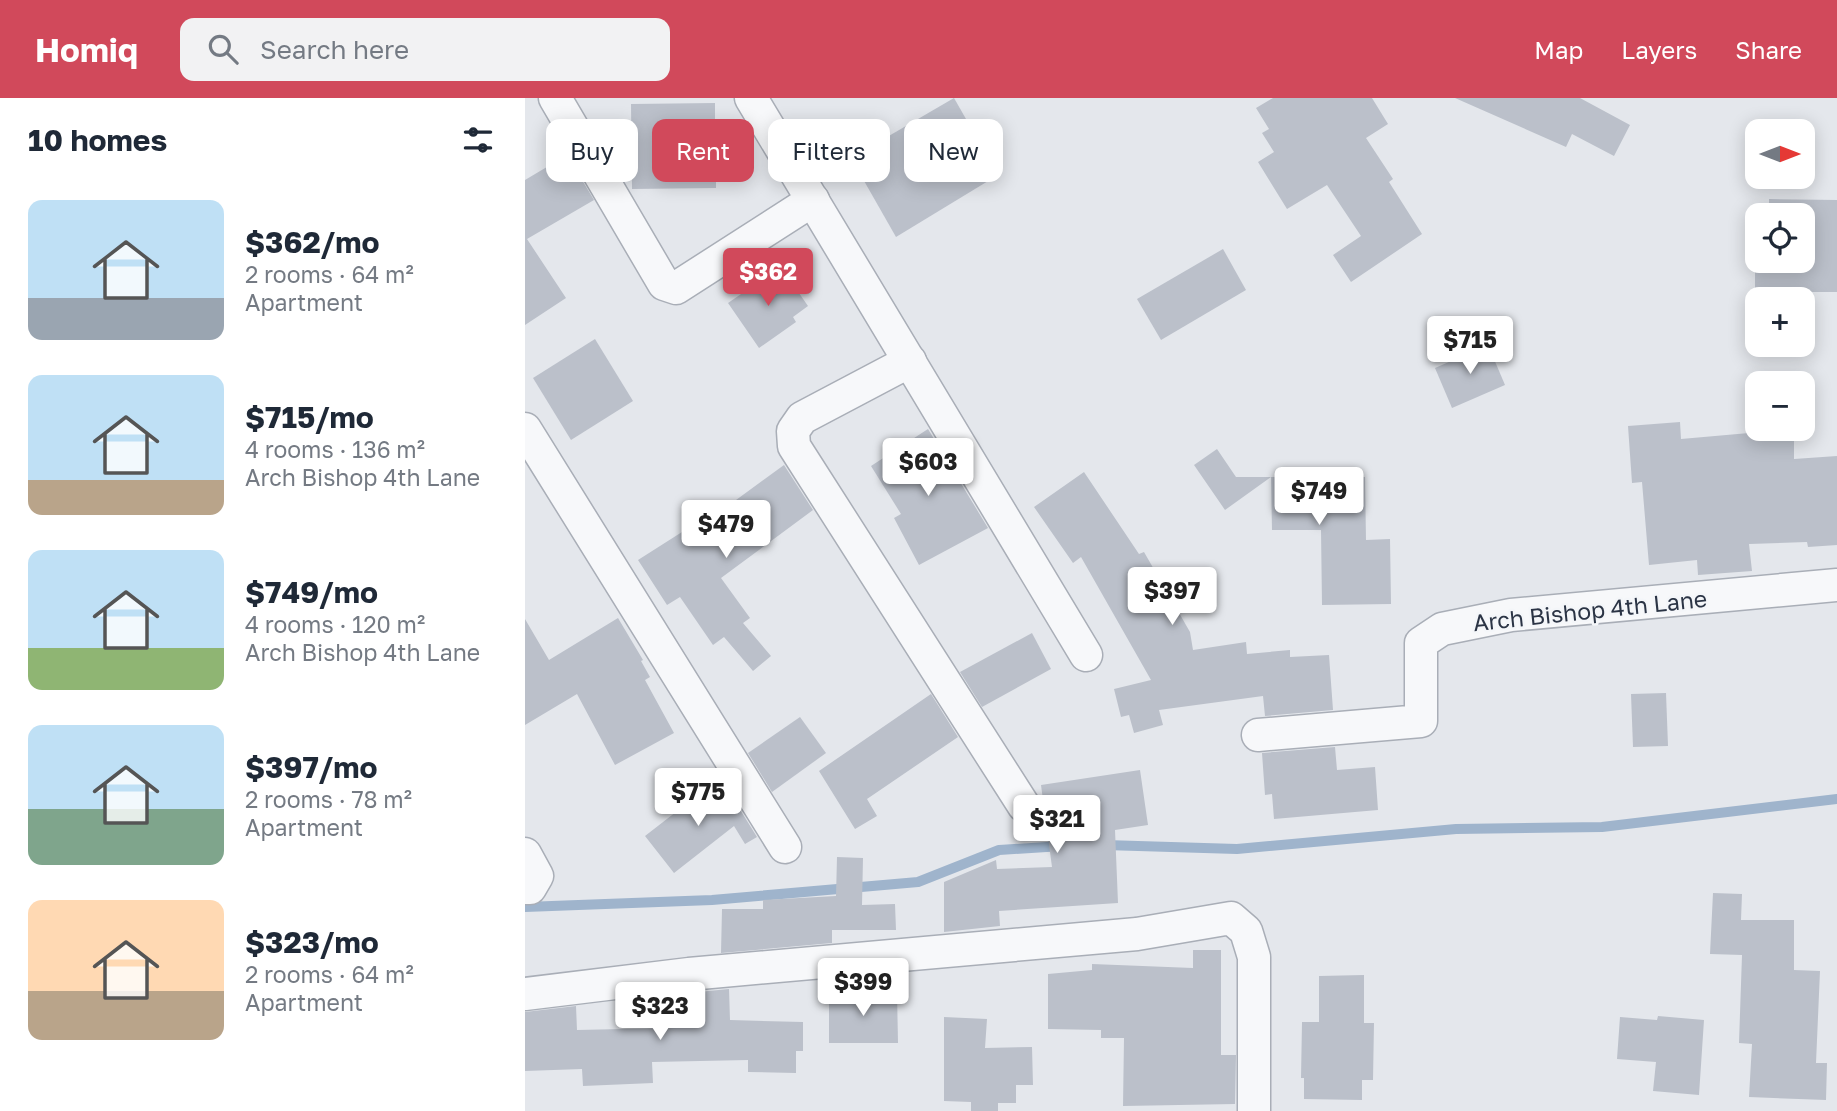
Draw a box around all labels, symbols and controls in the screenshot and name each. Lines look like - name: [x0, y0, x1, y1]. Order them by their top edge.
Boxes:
- search box: [180, 18, 670, 81]
- text: Homiq: [35, 30, 138, 69]
- icon: search: [204, 30, 242, 68]
- text: Search here: [260, 34, 409, 65]
- text: Map: [1534, 35, 1583, 64]
- text: Layers: [1621, 35, 1697, 64]
- text: Share: [1735, 35, 1802, 64]
- chip: Buy: [546, 119, 638, 182]
- chip: Rent: [652, 119, 754, 182]
- chip: Filters: [768, 119, 890, 182]
- chip: New: [904, 119, 1003, 182]
- north arrow: [1745, 119, 1815, 189]
- map controls: [1745, 119, 1815, 441]
- icon: filters: [459, 121, 497, 159]
- text: 10 homes: [28, 122, 167, 158]
- button: locate: [1745, 203, 1815, 273]
- text: $362/mo: [245, 224, 379, 260]
- icon: home: [84, 228, 168, 312]
- pin: $362: [727, 248, 809, 308]
- text: $362: [739, 257, 797, 285]
- text: 2 rooms · 64 m²: [245, 260, 414, 288]
- button: +: [1745, 287, 1815, 357]
- text: Apartment: [245, 288, 363, 316]
- pin: $715: [1429, 316, 1511, 376]
- text: $715: [1443, 325, 1497, 353]
- button: −: [1745, 371, 1815, 441]
- text: $715/mo: [245, 399, 374, 435]
- icon: home: [84, 403, 168, 487]
- text: 4 rooms · 136 m²: [245, 435, 425, 463]
- pin: $603: [887, 438, 969, 498]
- text: $603: [899, 447, 958, 475]
- text: Arch Bishop 4th Lane: [245, 463, 480, 491]
- pin: $749: [1278, 468, 1360, 527]
- text: $749: [1291, 476, 1347, 504]
- pin: $479: [685, 500, 767, 560]
- text: $479: [698, 509, 754, 537]
- pin: $397: [1131, 568, 1213, 627]
- text: $749/mo: [245, 574, 378, 610]
- text: $397: [1144, 576, 1200, 604]
- icon: home: [84, 578, 168, 662]
- street label: Arch Bishop 4th Lane: [1472, 584, 1708, 636]
- text: 4 rooms · 120 m²: [245, 610, 425, 638]
- text: Arch Bishop 4th Lane: [245, 638, 480, 666]
- text: $397/mo: [245, 749, 377, 785]
- icon: home: [84, 753, 168, 837]
- pin: $775: [657, 768, 739, 828]
- text: $775: [671, 777, 725, 805]
- text: 2 rooms · 78 m²: [245, 785, 412, 813]
- pin: $321: [1016, 796, 1098, 855]
- text: $321: [1029, 804, 1085, 832]
- text: Apartment: [245, 813, 363, 841]
- text: $323/mo: [245, 924, 379, 960]
- icon: home: [84, 928, 168, 1012]
- pin: $399: [822, 958, 904, 1018]
- text: 2 rooms · 64 m²: [245, 960, 414, 988]
- text: $399: [834, 967, 892, 995]
- pin: $323: [619, 982, 701, 1042]
- text: Apartment: [245, 988, 363, 1016]
- text: $323: [631, 991, 689, 1019]

